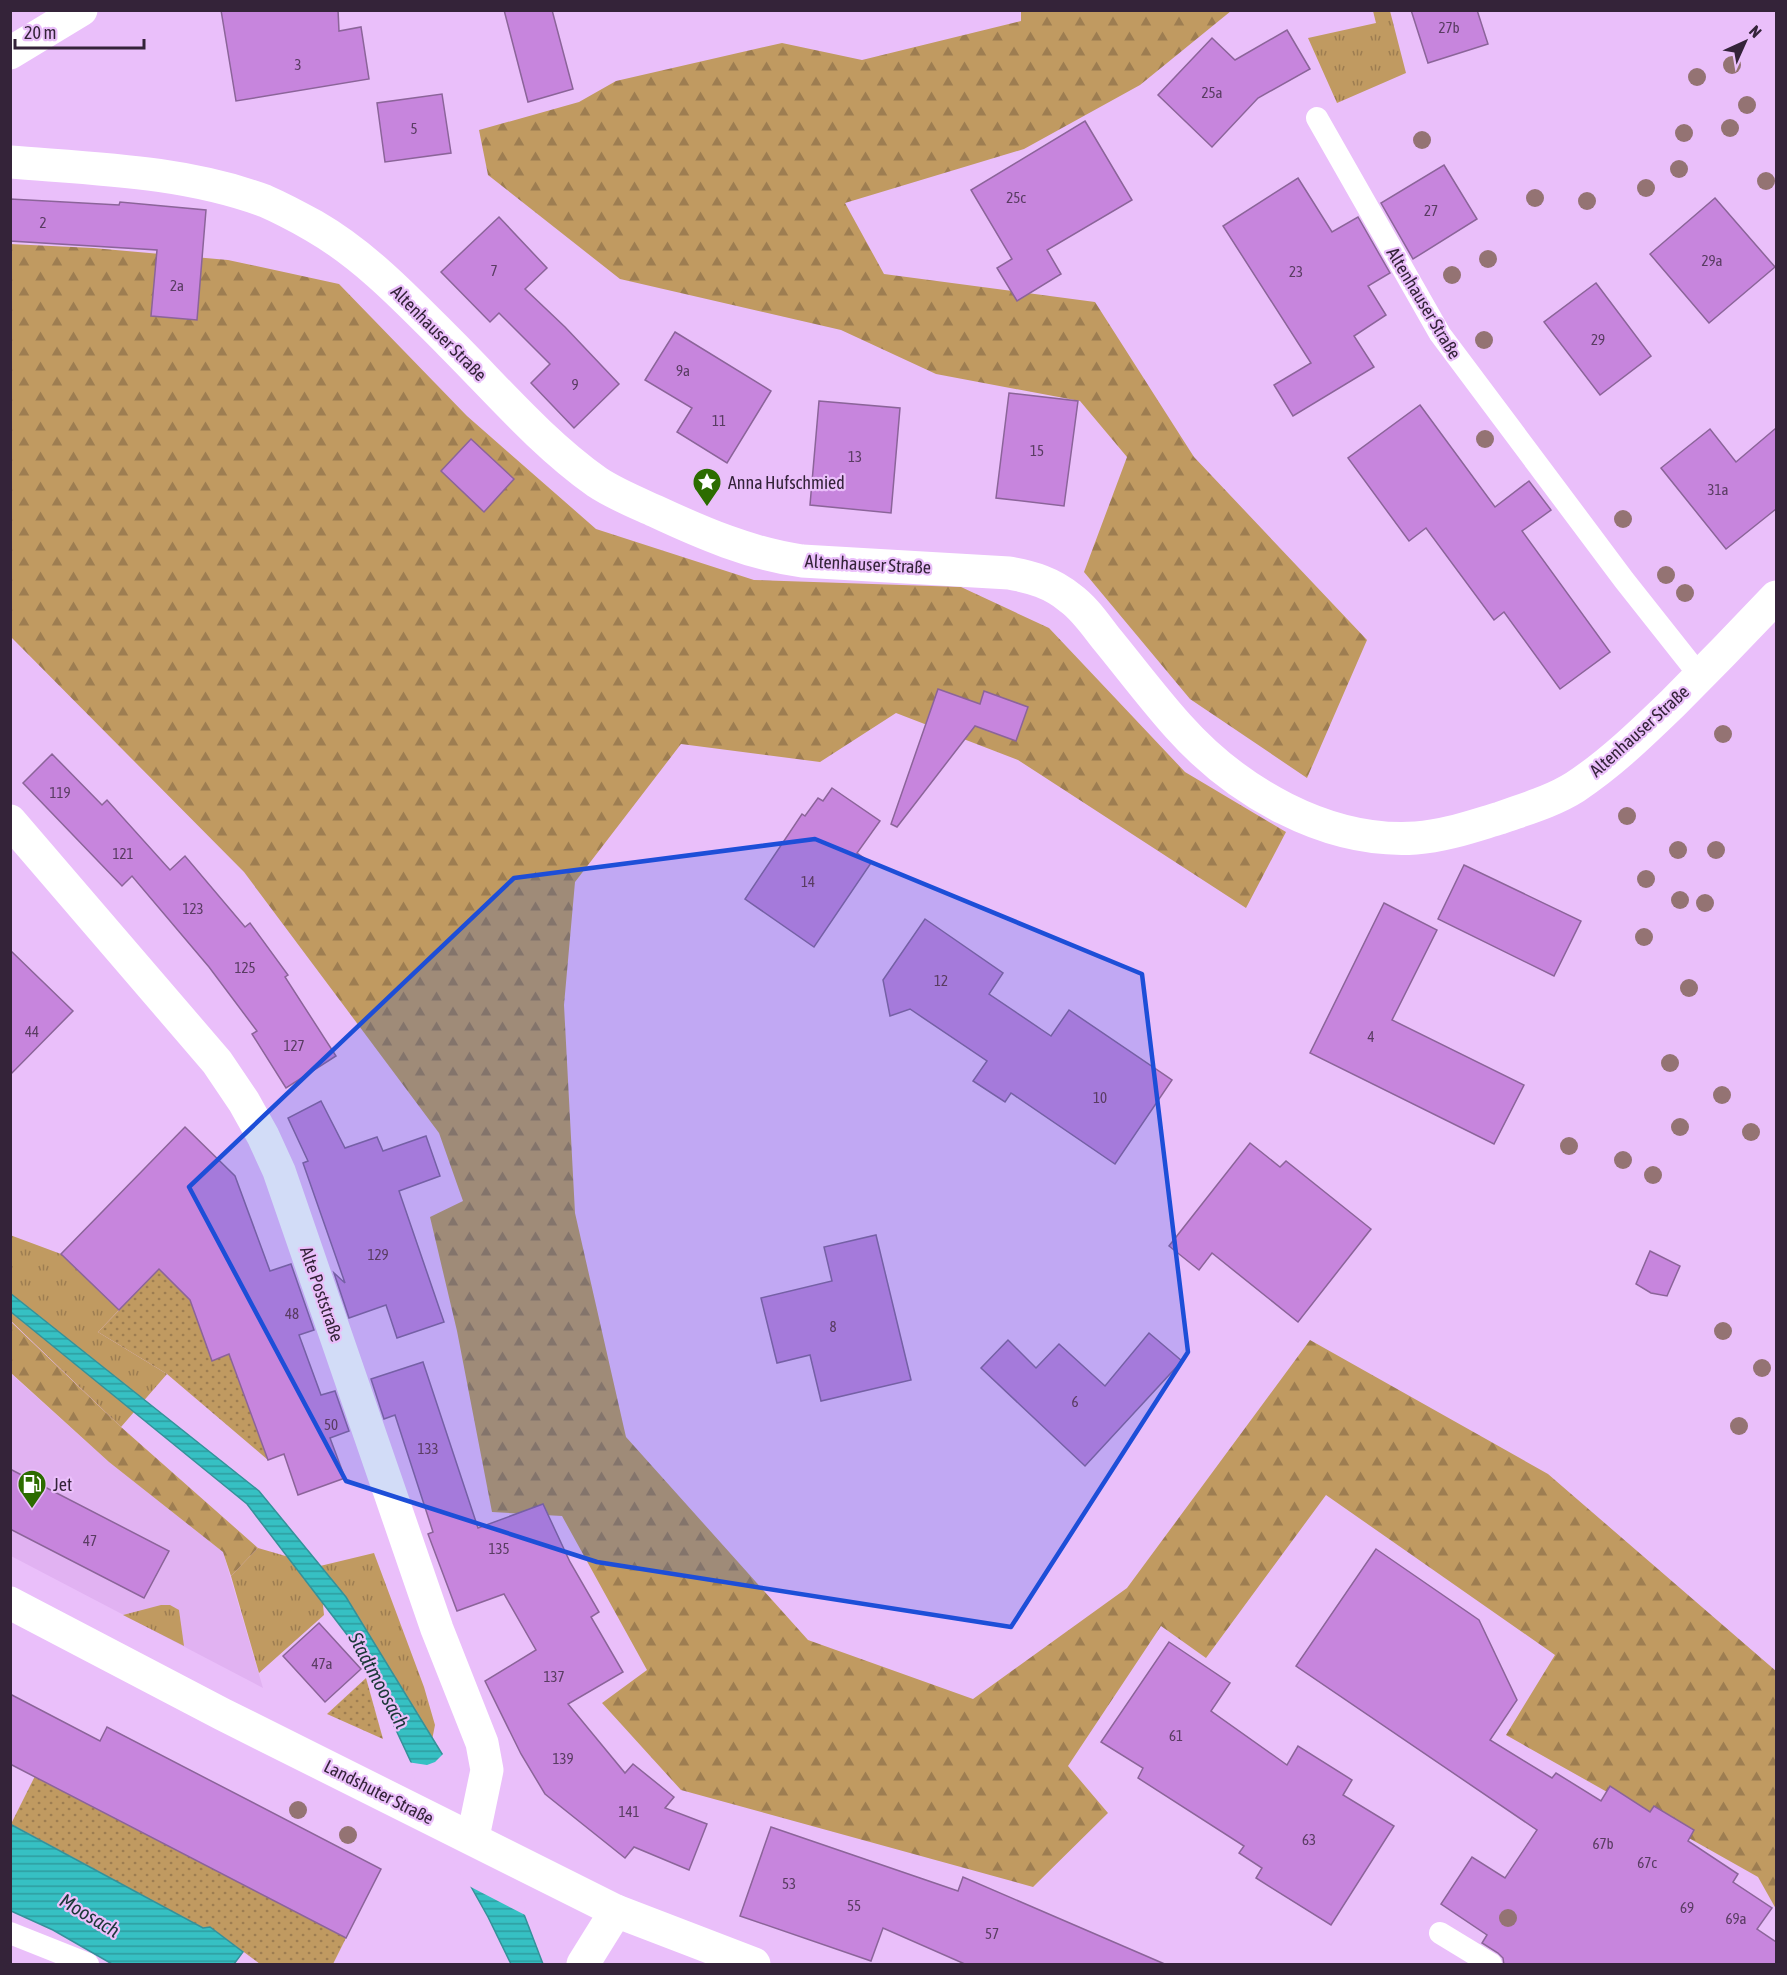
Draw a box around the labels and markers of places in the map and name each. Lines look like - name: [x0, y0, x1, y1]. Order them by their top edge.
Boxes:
- place icon: Anna Hufschmied: [691, 466, 723, 508]
- place label: Anna Hufschmied: [728, 472, 845, 493]
- fuel station icon: Jet: [16, 1468, 48, 1510]
- place label: Jet: [53, 1474, 72, 1495]

